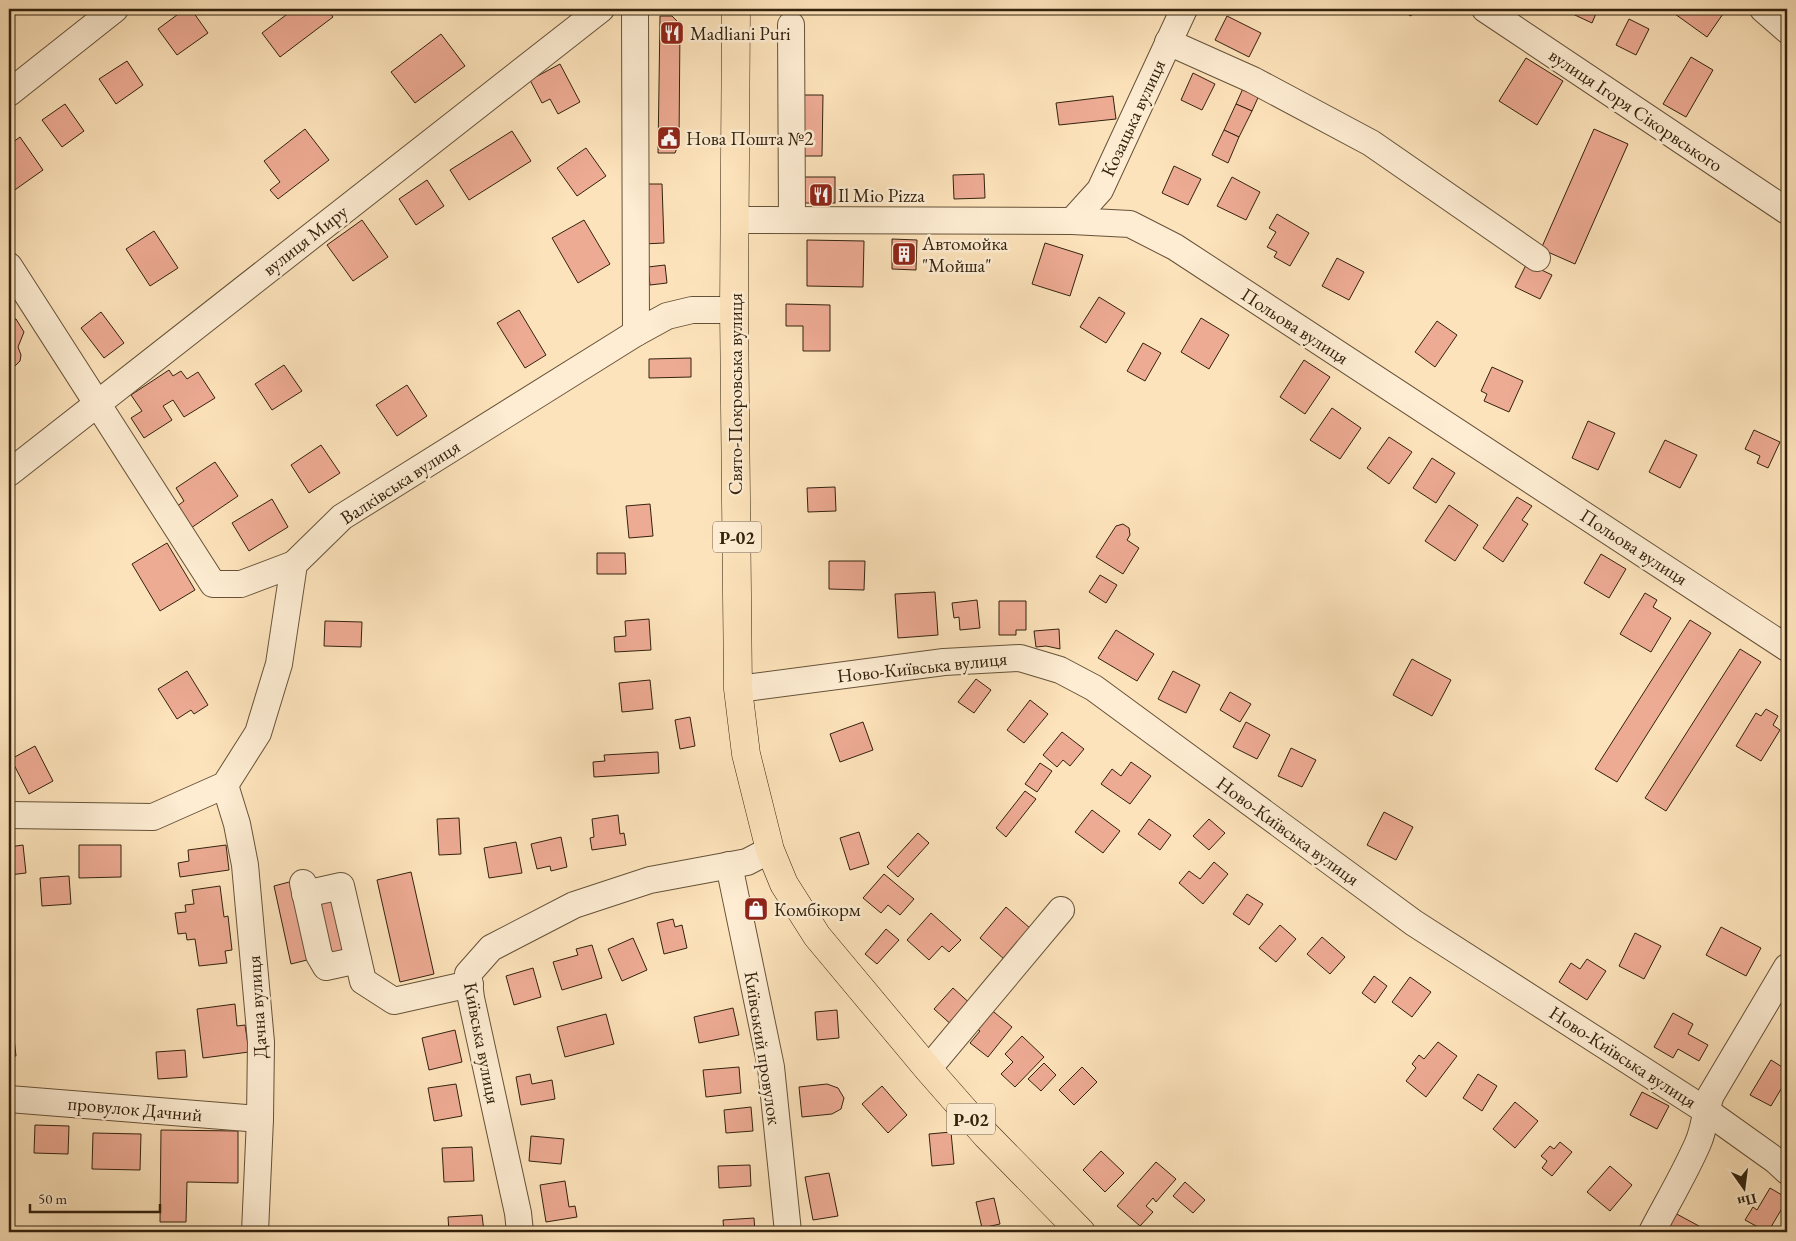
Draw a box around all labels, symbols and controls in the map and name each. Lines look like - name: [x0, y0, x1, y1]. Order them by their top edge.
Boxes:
- restaurant icon: Madliani Puri: [659, 20, 685, 46]
- place label: Madliani Puri: [690, 21, 791, 46]
- street label: вулиця Ігоря Сікорвського: [1544, 42, 1728, 178]
- street label: Козацька вулиця: [1095, 55, 1171, 181]
- public building icon: Нова Пошта №2: [656, 125, 682, 151]
- place label: Нова Пошта №2: [686, 126, 813, 151]
- restaurant icon: Il Mio Pizza: [808, 182, 834, 208]
- place label: Il Mio Pizza: [838, 183, 925, 208]
- street label: вулиця Миру: [257, 198, 353, 281]
- place label: Автомойка "Мойша": [921, 231, 1008, 278]
- building icon: Автомойка "Мойша": [891, 241, 917, 267]
- street label: Польова вулиця: [1236, 282, 1354, 370]
- street label: Свято-Покровська вулиця: [723, 293, 748, 495]
- street label: Валківська вулиця: [335, 434, 465, 530]
- street label: Польова вулиця: [1575, 503, 1693, 591]
- road number: Р-02: [713, 522, 761, 552]
- street label: Ново-Київська вулиця: [836, 646, 1009, 688]
- street label: Ново-Київська вулиця: [1212, 771, 1365, 892]
- shop icon: Комбікорм: [743, 896, 769, 922]
- place label: Комбікорм: [774, 897, 861, 922]
- street label: Дачна вулиця: [241, 954, 273, 1059]
- street label: Київський провулок: [739, 969, 787, 1127]
- street label: Київська вулиця: [458, 980, 506, 1106]
- street label: Ново-Київська вулиця: [1545, 1000, 1702, 1114]
- street label: провулок Дачний: [67, 1091, 203, 1127]
- road number: Р-02: [947, 1104, 995, 1134]
- north arrow: [1718, 1164, 1768, 1214]
- scale bar: [30, 1181, 160, 1213]
- text: 50 m: [38, 1189, 67, 1208]
- text: Пн: [1736, 1190, 1759, 1212]

